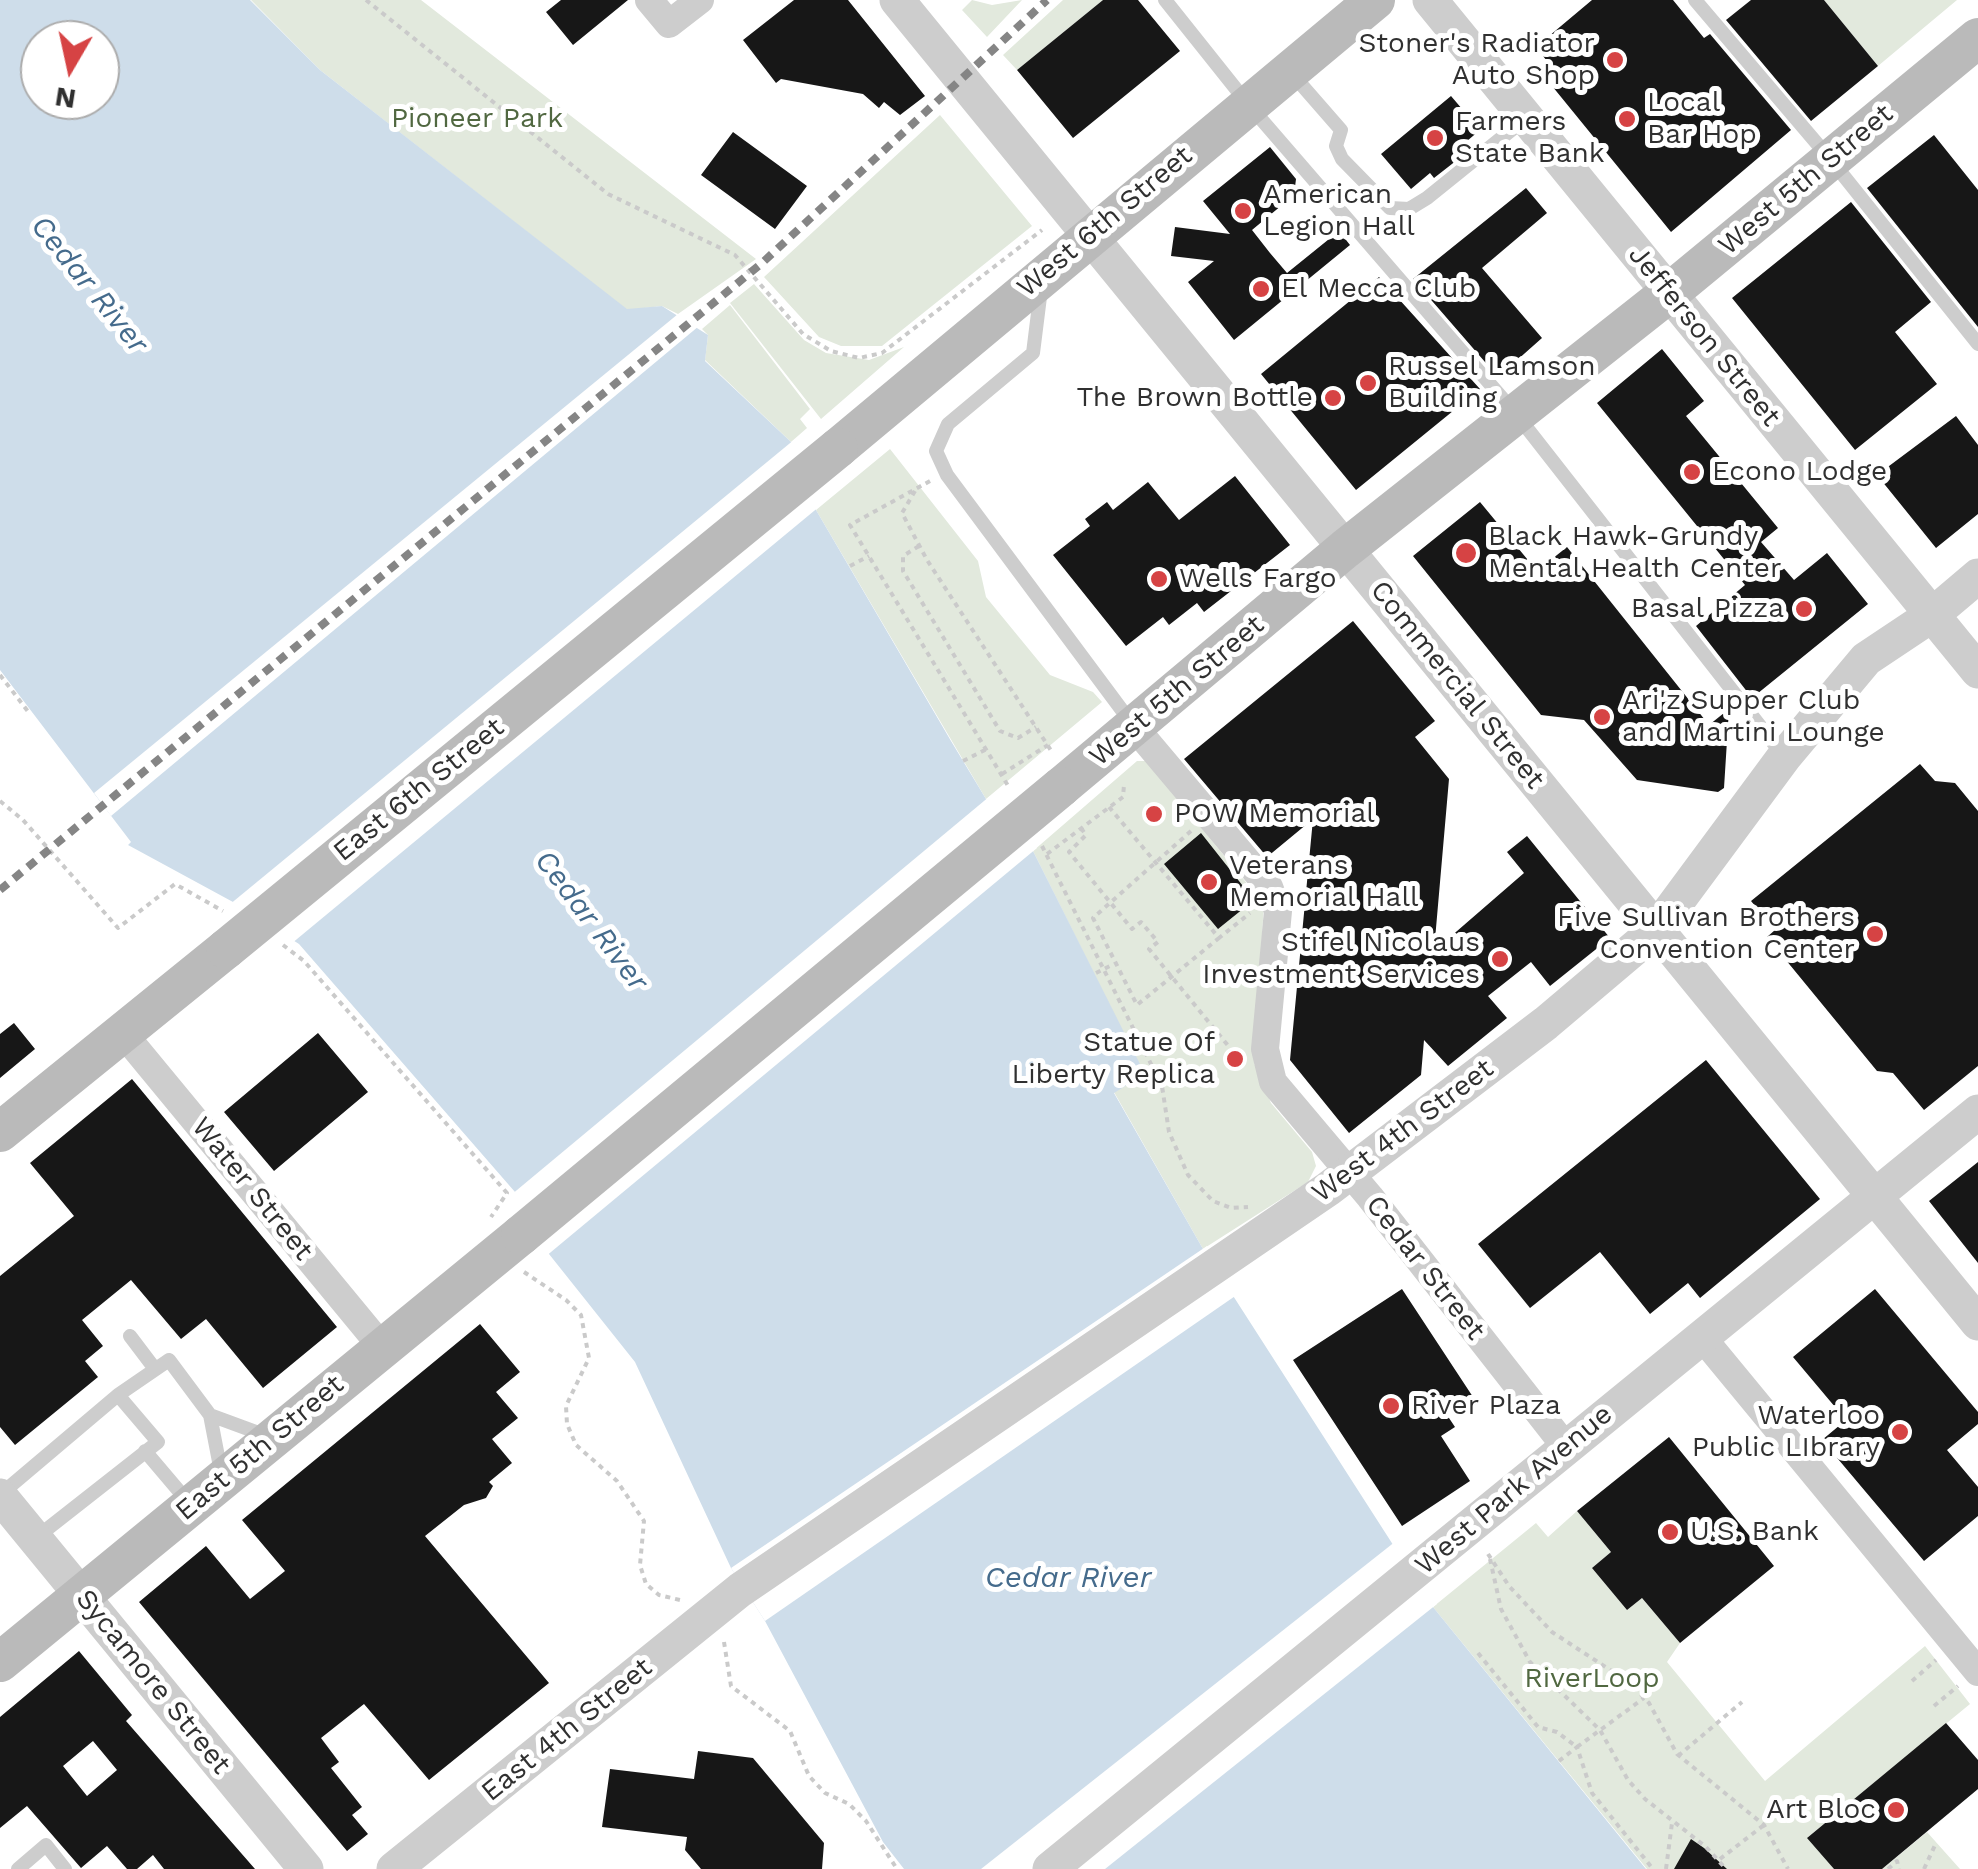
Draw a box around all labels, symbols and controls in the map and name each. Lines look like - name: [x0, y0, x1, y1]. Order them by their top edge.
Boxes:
- north arrow: [20, 20, 120, 120]
- place label: Stoner's Radiator Auto Shop: [1358, 27, 1595, 93]
- marker: Stoner's Radiator Auto Shop: [1604, 49, 1626, 71]
- text: N: [53, 80, 78, 116]
- place label: Local Bar Hop: [1647, 86, 1757, 152]
- street label: West 5th Street: [1712, 97, 1900, 263]
- park label: Pioneer Park: [391, 102, 563, 136]
- place label: Farmers State Bank: [1455, 105, 1605, 171]
- marker: Local Bar Hop: [1616, 108, 1638, 130]
- marker: Farmers State Bank: [1424, 127, 1446, 149]
- street label: West 6th Street: [1011, 139, 1199, 305]
- place label: American Legion Hall: [1263, 178, 1415, 244]
- marker: American Legion Hall: [1232, 200, 1254, 222]
- water label: Cedar River: [23, 209, 155, 361]
- street label: Jefferson Street: [1621, 239, 1787, 433]
- place label: El Mecca Club: [1281, 272, 1476, 306]
- marker: El Mecca Club: [1250, 278, 1272, 300]
- place label: Russel Lamson Building: [1388, 350, 1596, 416]
- marker: Russel Lamson Building: [1357, 372, 1379, 394]
- place label: The Brown Bottle: [1076, 381, 1313, 415]
- marker: The Brown Bottle: [1322, 387, 1344, 409]
- place label: Econo Lodge: [1712, 455, 1887, 489]
- marker: Econo Lodge: [1681, 461, 1703, 483]
- place label: Black Hawk-Grundy Mental Health Center: [1488, 520, 1781, 586]
- marker: Black Hawk-Grundy Mental Health Center: [1453, 540, 1479, 566]
- place label: Wells Fargo: [1179, 562, 1336, 596]
- marker: Wells Fargo: [1148, 568, 1170, 590]
- street label: Commercial Street: [1363, 574, 1551, 796]
- place label: Basal Pizza: [1631, 592, 1784, 626]
- marker: Basal Pizza: [1793, 598, 1815, 620]
- street label: West 5th Street: [1083, 608, 1271, 774]
- place label: Ari'z Supper Club and Martini Lounge: [1622, 684, 1885, 750]
- marker: Ari'z Supper Club and Martini Lounge: [1591, 706, 1613, 728]
- street label: East 6th Street: [327, 711, 511, 869]
- place label: POW Memorial: [1174, 797, 1375, 831]
- marker: POW Memorial: [1143, 803, 1165, 825]
- water label: Cedar River: [526, 844, 656, 998]
- place label: Veterans Memorial Hall: [1229, 849, 1419, 915]
- marker: Veterans Memorial Hall: [1198, 871, 1220, 893]
- place label: Five Sullivan Brothers Convention Center: [1557, 901, 1855, 967]
- marker: Five Sullivan Brothers Convention Center: [1864, 923, 1886, 945]
- place label: Stifel Nicolaus Investment Services: [1202, 926, 1480, 992]
- marker: Stifel Nicolaus Investment Services: [1489, 948, 1511, 970]
- place label: Statue Of Liberty Replica: [1011, 1026, 1215, 1092]
- marker: Statue Of Liberty Replica: [1224, 1048, 1246, 1070]
- street label: West 4th Street: [1306, 1052, 1500, 1210]
- street label: Water Street: [184, 1111, 320, 1267]
- street label: Cedar Street: [1358, 1189, 1492, 1347]
- street label: East 5th Street: [169, 1368, 351, 1528]
- place label: River Plaza: [1411, 1389, 1561, 1423]
- marker: River Plaza: [1380, 1395, 1402, 1417]
- street label: West Park Avenue: [1409, 1398, 1619, 1582]
- place label: Waterloo Public LIbrary: [1692, 1399, 1880, 1465]
- marker: Waterloo Public LIbrary: [1889, 1421, 1911, 1443]
- place label: U.S. Bank: [1690, 1515, 1819, 1549]
- marker: U.S. Bank: [1659, 1521, 1681, 1543]
- water label: Cedar River: [985, 1560, 1151, 1596]
- street label: Sycamore Street: [68, 1583, 238, 1781]
- street label: East 4th Street: [475, 1651, 659, 1809]
- park label: RiverLoop: [1524, 1662, 1660, 1696]
- place label: Art Bloc: [1766, 1793, 1876, 1827]
- marker: Art Bloc: [1885, 1799, 1907, 1821]

